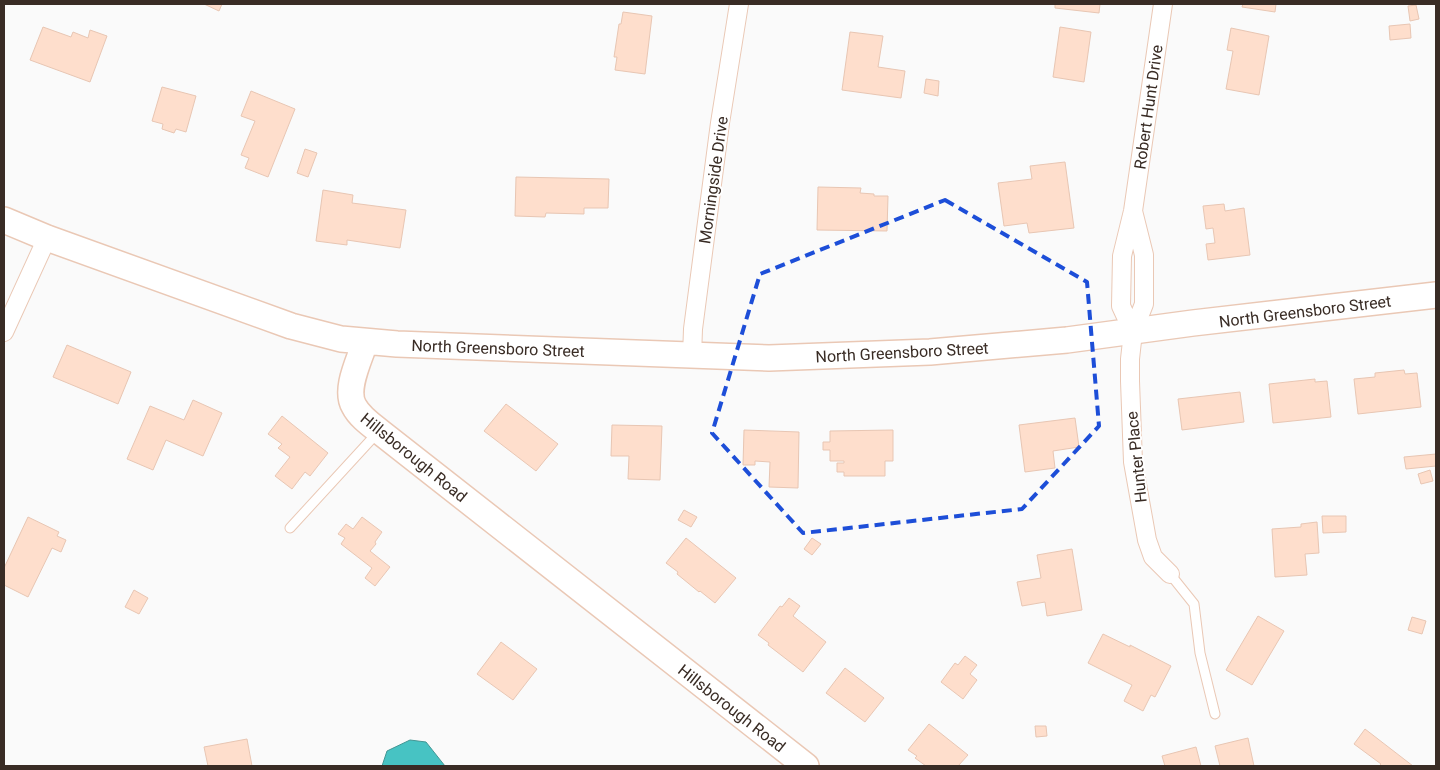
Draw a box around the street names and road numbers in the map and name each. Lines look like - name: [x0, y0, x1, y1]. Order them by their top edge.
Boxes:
- street label: Robert Hunt Drive: [1130, 44, 1167, 171]
- street label: Morningside Drive: [695, 115, 732, 245]
- street label: North Greensboro Street: [1218, 292, 1392, 331]
- street label: North Greensboro Street: [411, 336, 585, 361]
- street label: North Greensboro Street: [815, 338, 989, 367]
- street label: Hillsborough Road: [357, 409, 471, 506]
- street label: Hunter Place: [1122, 410, 1151, 504]
- street label: Hillsborough Road: [674, 661, 789, 756]

